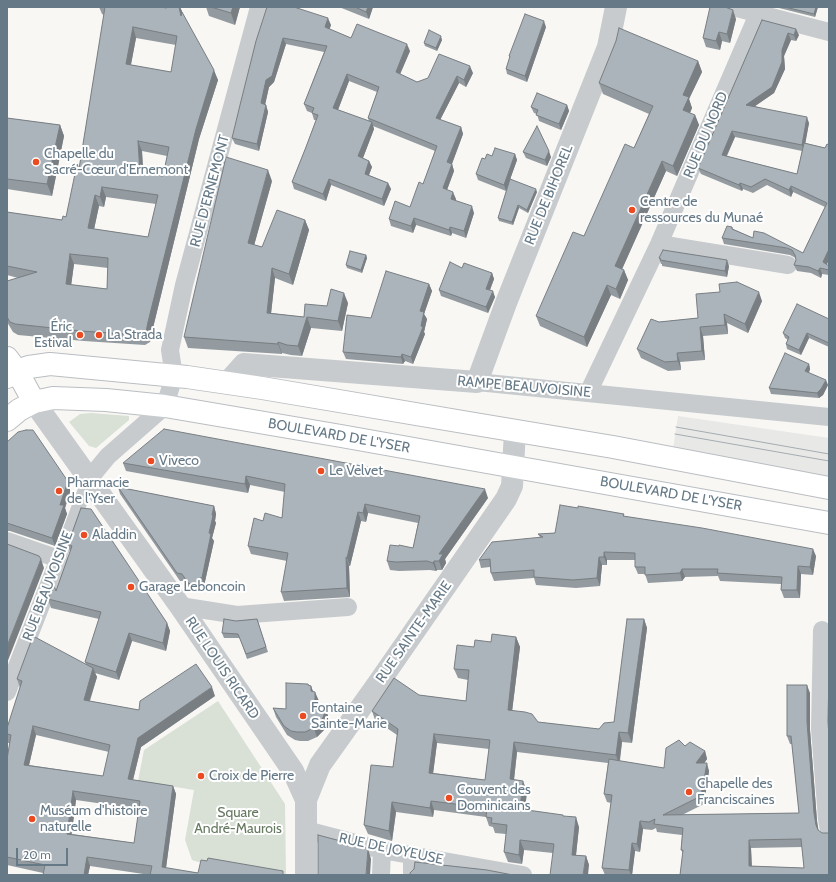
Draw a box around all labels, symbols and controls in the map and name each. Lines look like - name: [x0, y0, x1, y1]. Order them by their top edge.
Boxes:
- street label: RUE DU NORD: [680, 89, 732, 181]
- street label: RUE D'ERNEMONT: [187, 133, 233, 249]
- street label: RUE DE BIHOREL: [521, 143, 577, 247]
- place label: Chapelle du Sacré-Cœur d'Ernemont: [44, 146, 188, 178]
- marker: Chapelle du Sacré-Cœur d'Ernemont: [31, 157, 41, 167]
- place label: Centre de ressources du Munaé: [640, 194, 763, 226]
- marker: Centre de ressources du Munaé: [627, 205, 637, 215]
- place label: Éric Estival: [34, 319, 72, 352]
- place label: La Strada: [107, 327, 162, 343]
- marker: Éric Estival: [75, 330, 85, 340]
- marker: La Strada: [94, 330, 104, 340]
- street label: RAMPE BEAUVOISINE: [457, 373, 591, 401]
- street label: BOULEVARD DE L'YSER: [267, 415, 411, 457]
- place label: Viveco: [159, 453, 199, 469]
- marker: Viveco: [146, 456, 156, 466]
- place label: Le Velvet: [329, 463, 383, 479]
- marker: Le Velvet: [316, 466, 326, 476]
- street label: BOULEVARD DE L'YSER: [599, 473, 743, 515]
- place label: Pharmacie de l'Yser: [67, 475, 129, 508]
- marker: Pharmacie de l'Yser: [54, 486, 64, 496]
- place label: Aladdin: [92, 527, 137, 543]
- street label: RUE BEAUVOISINE: [19, 529, 77, 643]
- marker: Aladdin: [79, 530, 89, 540]
- street label: RUE SAINTE-MARIE: [373, 578, 455, 686]
- place label: Garage Leboncoin: [139, 579, 246, 595]
- marker: Garage Leboncoin: [126, 582, 136, 592]
- street label: RUE LOUIS RICARD: [182, 614, 262, 722]
- place label: Fontaine Sainte-Marie: [311, 700, 387, 732]
- marker: Fontaine Sainte-Marie: [298, 711, 308, 721]
- place label: Croix de Pierre: [209, 768, 294, 784]
- marker: Croix de Pierre: [196, 771, 206, 781]
- place label: Chapelle des Franciscaines: [697, 776, 775, 808]
- place label: Couvent des Dominicains: [457, 782, 531, 814]
- marker: Chapelle des Franciscaines: [684, 787, 694, 797]
- marker: Couvent des Dominicains: [444, 793, 454, 803]
- place label: Muséum d'histoire naturelle: [40, 803, 148, 836]
- park label: Square André-Maurois: [194, 805, 282, 838]
- marker: Muséum d'histoire naturelle: [27, 814, 37, 824]
- street label: RUE DE JOYEUSE: [337, 830, 445, 868]
- scale bar: [18, 840, 70, 866]
- text: 20 m: [23, 847, 51, 862]

